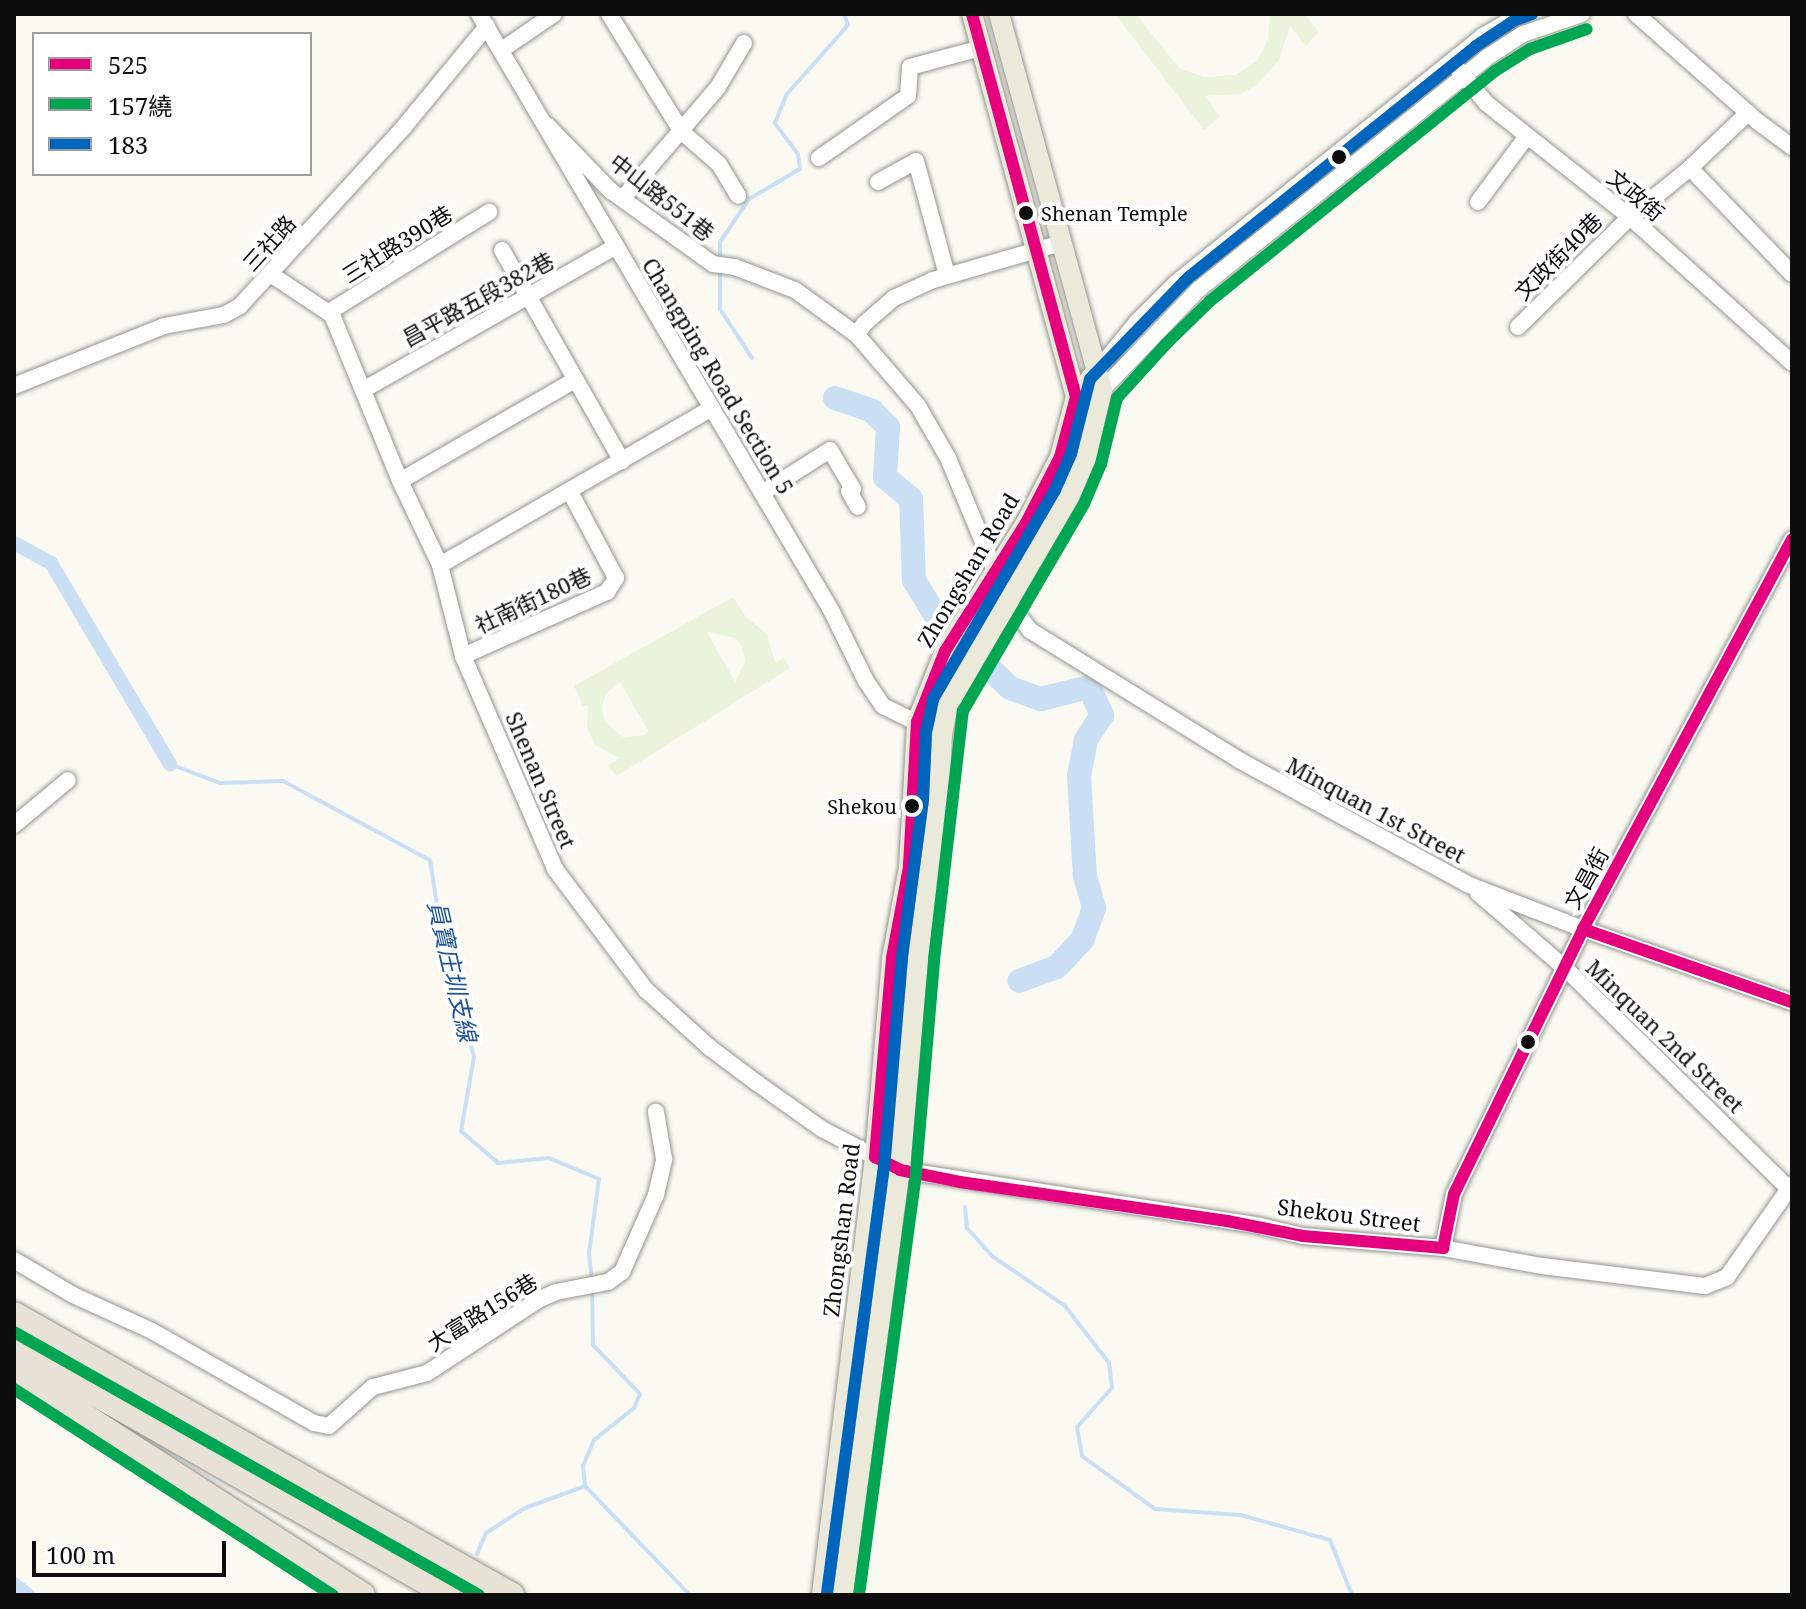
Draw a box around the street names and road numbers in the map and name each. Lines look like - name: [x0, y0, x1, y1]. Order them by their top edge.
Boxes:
- street label: 中山路551巷: [605, 148, 719, 246]
- street label: 文政街: [1602, 164, 1670, 226]
- street label: 三社路390巷: [337, 200, 457, 288]
- street label: 文政街40巷: [1509, 207, 1607, 305]
- street label: 三社路: [237, 210, 301, 276]
- street label: 昌平路五段382巷: [398, 247, 558, 351]
- street label: Changping Road Section 5: [637, 253, 799, 499]
- street label: Zhongshan Road: [912, 488, 1024, 652]
- street label: 社南街180巷: [471, 562, 595, 638]
- street label: Shenan Street: [500, 708, 582, 852]
- street label: Minquan 1st Street: [1282, 752, 1470, 868]
- street label: 文昌街: [1558, 843, 1614, 913]
- street label: Minquan 2nd Street: [1581, 954, 1749, 1118]
- street label: Zhongshan Road: [817, 1142, 865, 1318]
- street label: Shekou Street: [1276, 1193, 1422, 1237]
- street label: 大富路156巷: [422, 1268, 542, 1356]

